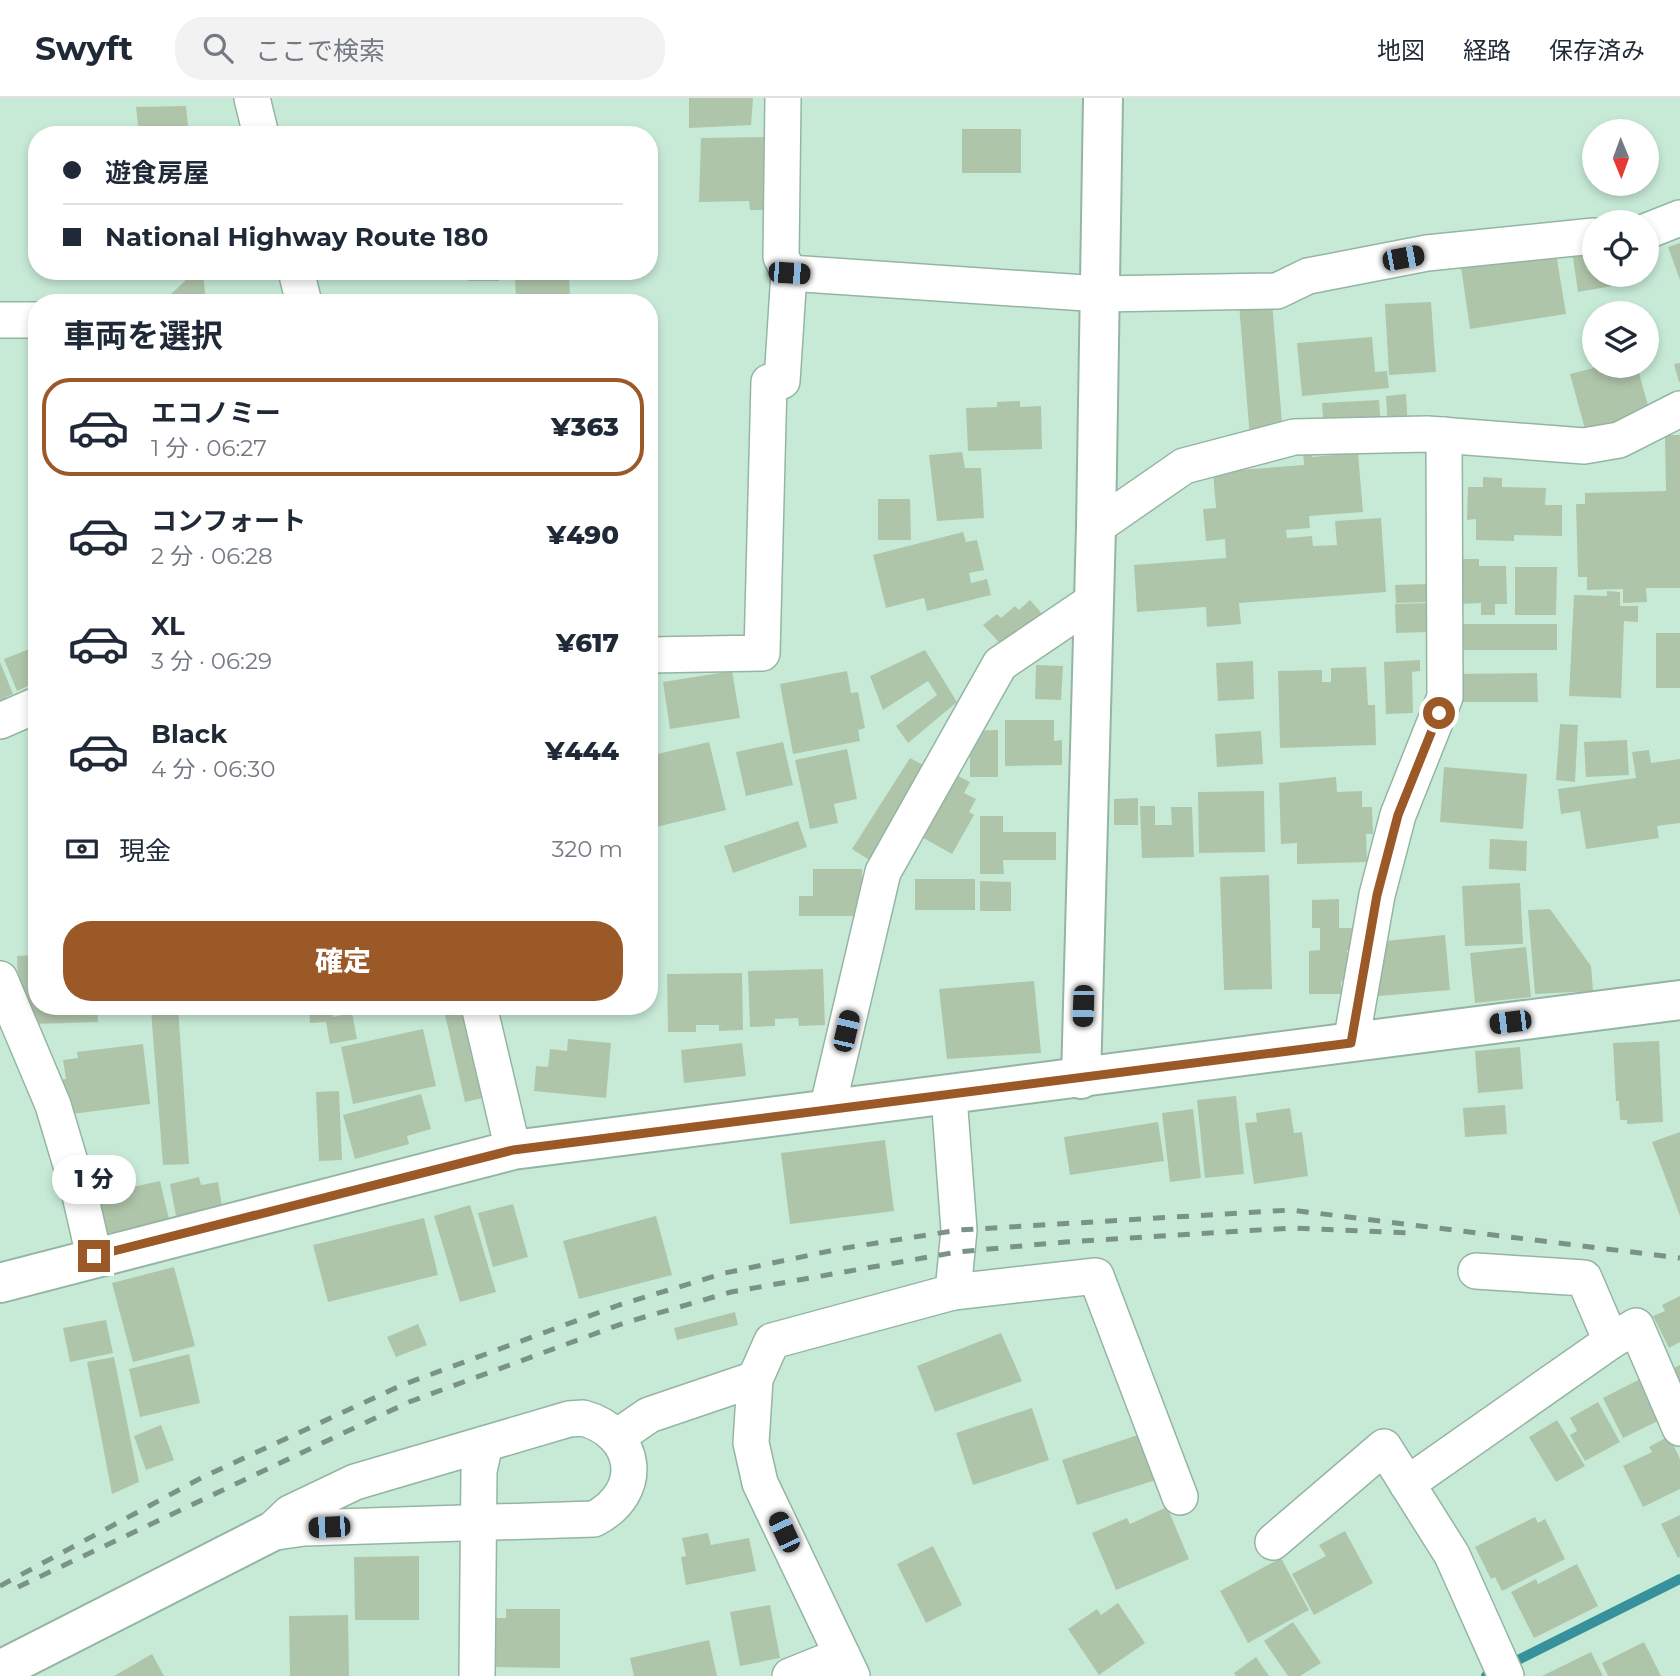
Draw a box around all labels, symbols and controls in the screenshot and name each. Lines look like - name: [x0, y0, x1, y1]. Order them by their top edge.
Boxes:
- search box: [175, 17, 665, 80]
- text: Swyft: [35, 28, 133, 68]
- icon: search: [199, 29, 237, 67]
- text: ここで検索: [255, 35, 385, 67]
- text: 地図: [1377, 36, 1425, 65]
- text: 経路: [1463, 36, 1511, 65]
- text: 保存済み: [1549, 36, 1645, 65]
- north arrow: [1582, 119, 1659, 196]
- map controls: [1582, 119, 1659, 378]
- text: 遊食房屋: [105, 157, 209, 189]
- button: locate: [1582, 210, 1659, 287]
- text: National Highway Route 180: [105, 221, 488, 253]
- car: [1381, 244, 1426, 272]
- car: [768, 261, 811, 285]
- button: layers: [1582, 301, 1659, 378]
- text: 車両を選択: [63, 316, 223, 355]
- icon: car: [67, 396, 130, 459]
- text: エコノミー: [151, 397, 281, 429]
- text: ¥363: [551, 411, 619, 443]
- text: 1 分 · 06:27: [151, 434, 267, 462]
- icon: car: [67, 504, 130, 567]
- text: コンフォート: [151, 505, 306, 537]
- text: ¥490: [547, 519, 619, 551]
- text: 2 分 · 06:28: [151, 542, 273, 570]
- text: XL: [151, 610, 185, 642]
- icon: car: [67, 612, 130, 675]
- text: ¥617: [556, 627, 619, 659]
- text: 3 分 · 06:29: [151, 647, 272, 675]
- route start: [1423, 697, 1455, 729]
- text: Black: [151, 718, 227, 750]
- icon: car: [67, 720, 130, 783]
- text: ¥444: [545, 735, 619, 767]
- text: 4 分 · 06:30: [151, 755, 275, 783]
- icon: cash: [63, 830, 101, 868]
- text: 現金: [119, 835, 171, 867]
- text: 320 m: [551, 835, 623, 863]
- button: 確定: [63, 921, 623, 1001]
- car: [1072, 985, 1095, 1027]
- car: [832, 1008, 861, 1054]
- car: [1488, 1009, 1533, 1035]
- callout: 1 分: [52, 1154, 136, 1204]
- text: 1 分: [74, 1165, 114, 1193]
- route end: [78, 1240, 110, 1272]
- car: [766, 1509, 803, 1555]
- car: [308, 1516, 351, 1538]

